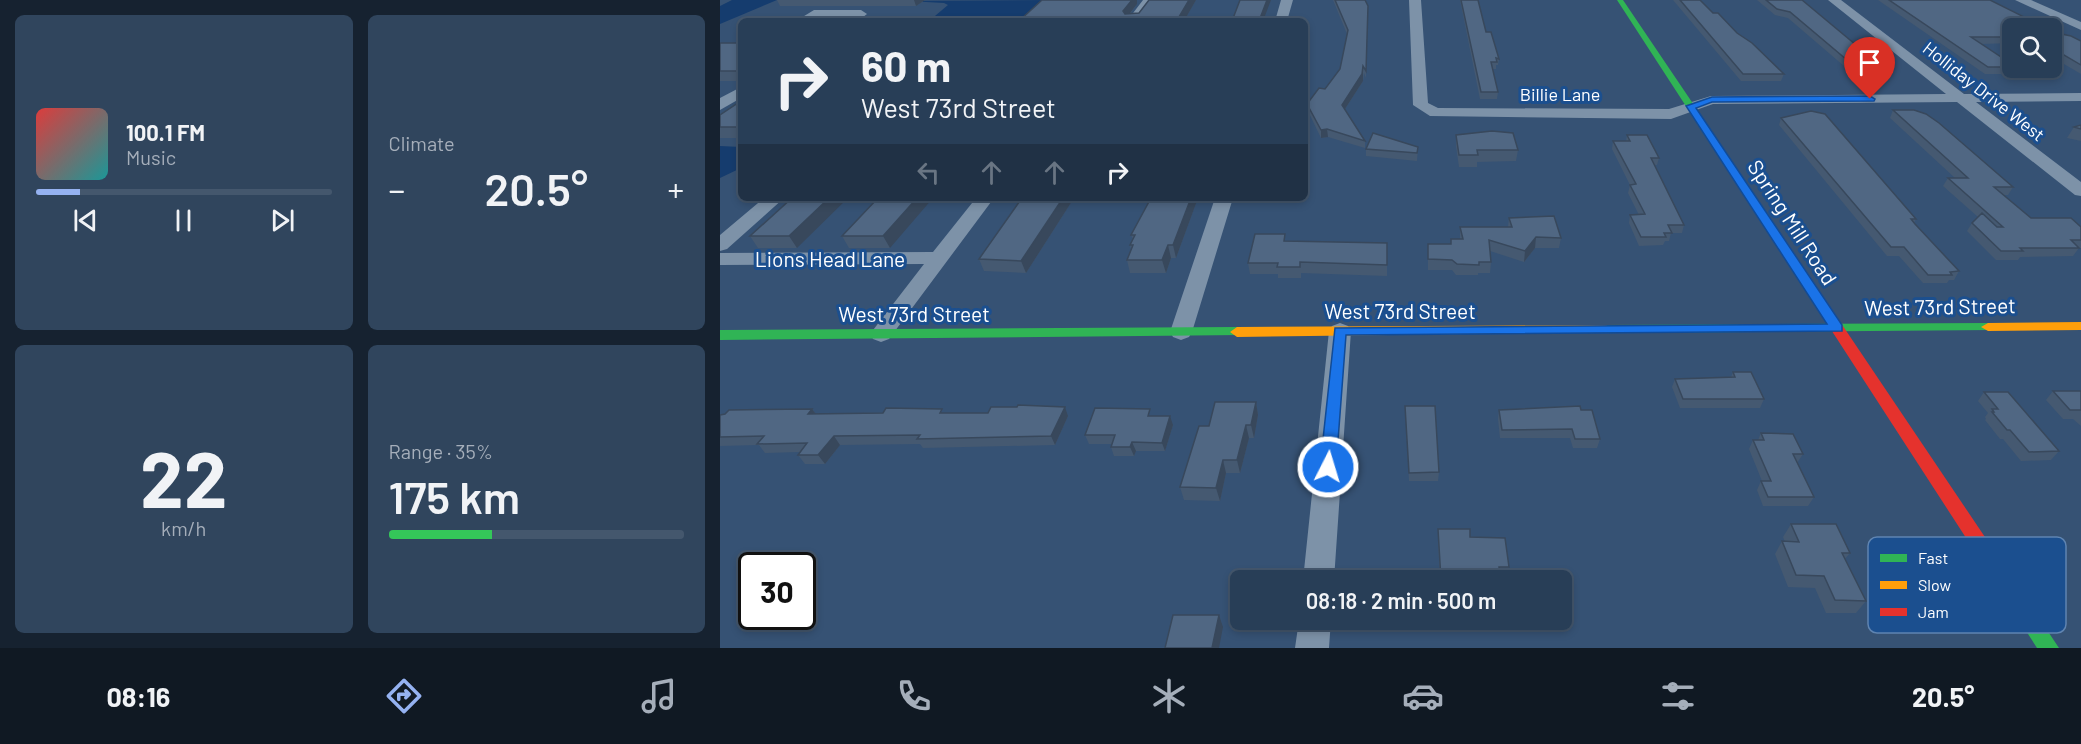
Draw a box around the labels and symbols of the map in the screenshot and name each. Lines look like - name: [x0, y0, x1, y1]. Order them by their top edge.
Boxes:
- pin: [1844, 37, 1895, 99]
- street label: Holliday Drive West: [1919, 37, 2049, 145]
- street label: Billie Lane: [1520, 83, 1600, 105]
- street label: Spring Mill Road: [1743, 155, 1843, 289]
- street label: Lions Head Lane: [755, 246, 905, 271]
- street label: West 73rd Street: [1864, 292, 2016, 320]
- street label: West 73rd Street: [1324, 298, 1476, 323]
- street label: West 73rd Street: [838, 301, 990, 326]
- position arrow: [1296, 435, 1360, 499]
- legend: [1868, 537, 2066, 633]
- text: Fast: [1918, 548, 1948, 567]
- speed limit sign: 30: [738, 552, 816, 630]
- text: Slow: [1918, 575, 1951, 594]
- text: Jam: [1918, 602, 1949, 621]

